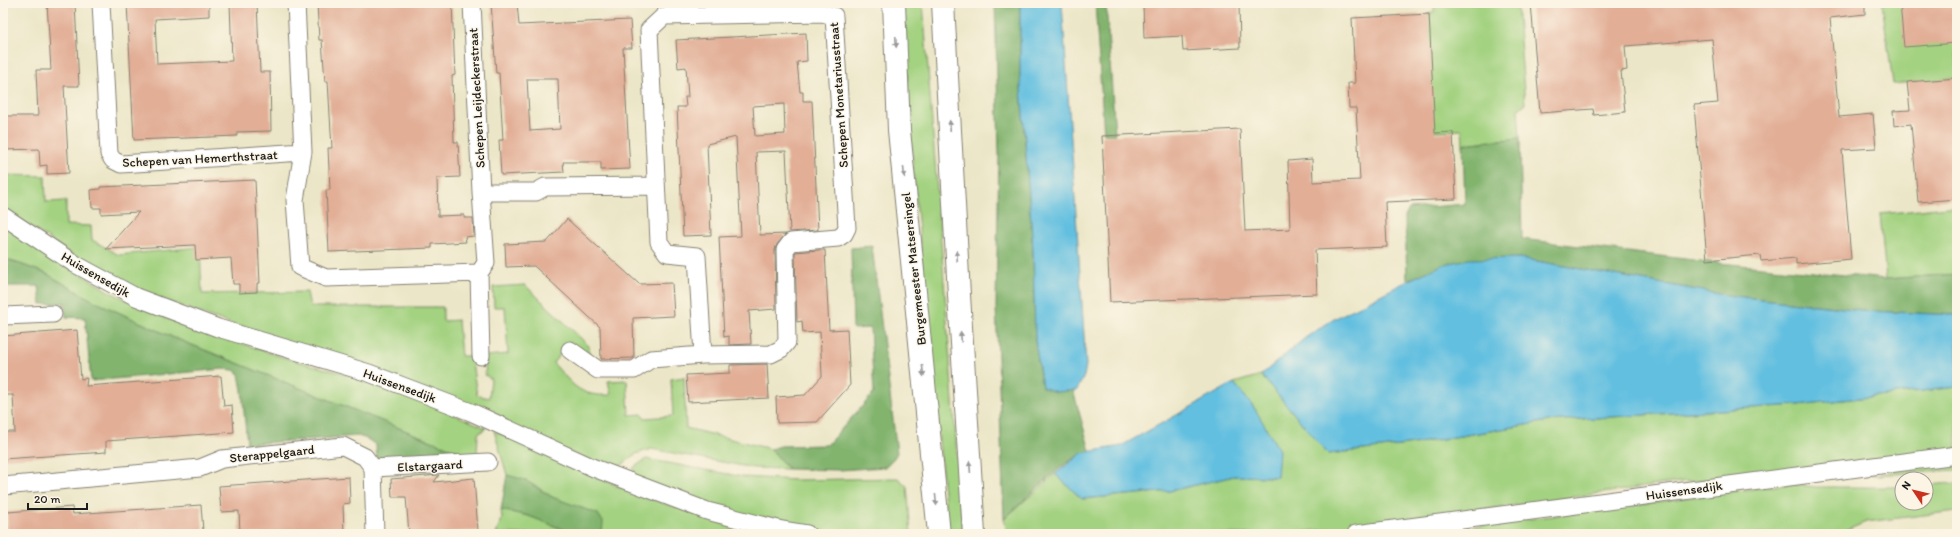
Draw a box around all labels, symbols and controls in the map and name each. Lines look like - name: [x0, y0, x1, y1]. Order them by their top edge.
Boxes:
- street label: Schepen Monetariusstraat: [826, 22, 851, 168]
- street label: Schepen Leijdeckerstraat: [465, 27, 488, 168]
- one-way arrow: [892, 36, 899, 48]
- one-way arrow: [946, 120, 953, 132]
- street label: Schepen van Hemerthstraat: [122, 147, 278, 170]
- one-way arrow: [900, 166, 907, 178]
- street label: Burgemeester Matsersingel: [898, 192, 929, 346]
- street label: Huissensedijk: [59, 249, 133, 300]
- one-way arrow: [953, 250, 960, 262]
- one-way arrow: [958, 331, 965, 343]
- street label: Huissensedijk: [361, 365, 439, 406]
- one-way arrow: [920, 365, 926, 377]
- street label: Sterappelgaard: [229, 442, 315, 465]
- street label: Elstargaard: [397, 456, 463, 475]
- one-way arrow: [966, 461, 973, 473]
- north arrow: [1894, 471, 1934, 511]
- street label: Huissensedijk: [1645, 478, 1723, 503]
- text: N: [1899, 479, 1914, 492]
- scale bar: [28, 485, 87, 511]
- text: 20 m: [34, 492, 61, 506]
- one-way arrow: [932, 494, 939, 506]

